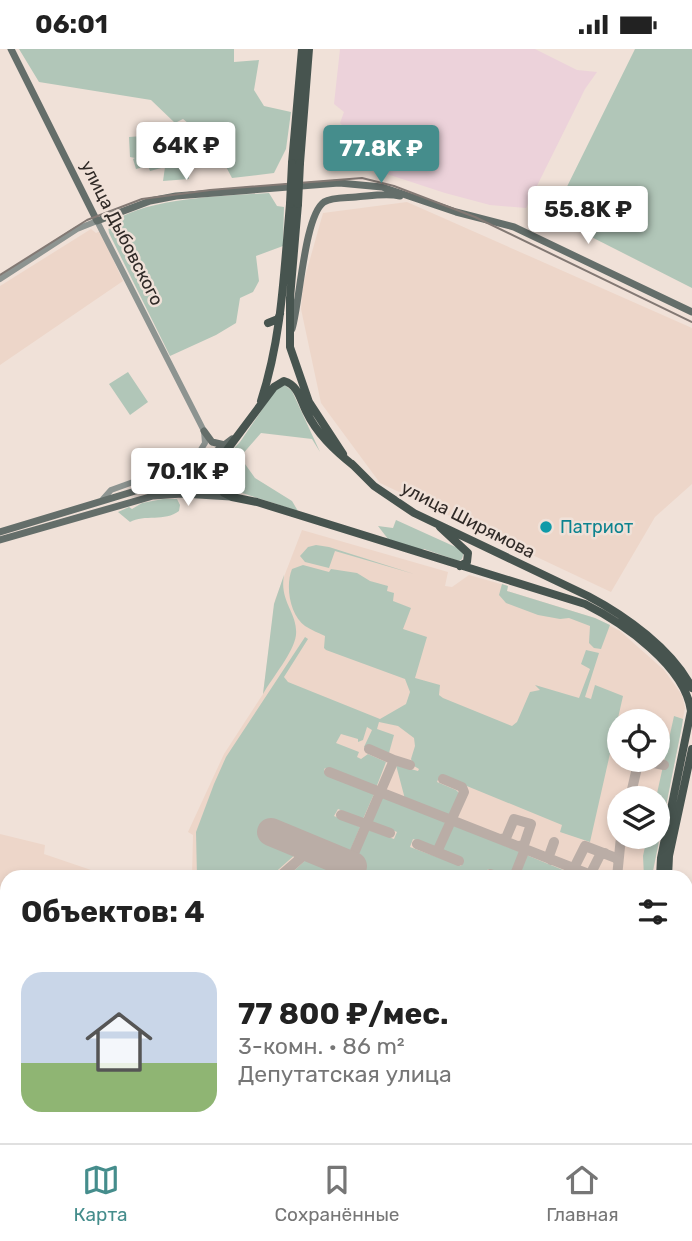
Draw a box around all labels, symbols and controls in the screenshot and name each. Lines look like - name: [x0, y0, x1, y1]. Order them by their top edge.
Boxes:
- text: 06:01: [35, 9, 108, 40]
- pin: 64K ₽: [137, 123, 235, 182]
- pin: 77.8K ₽: [316, 125, 446, 185]
- text: 64K ₽: [152, 131, 220, 159]
- text: 77.8K ₽: [339, 134, 423, 162]
- street label: улица Дыбовского: [76, 157, 168, 309]
- pin: 55.8K ₽: [523, 187, 653, 246]
- text: 55.8K ₽: [544, 195, 632, 223]
- pin: 70.1K ₽: [123, 449, 253, 508]
- text: 70.1K ₽: [147, 457, 229, 485]
- street label: улица Ширямова: [397, 477, 539, 563]
- place label: Патриот: [560, 516, 633, 538]
- marker: Патриот: [538, 519, 554, 535]
- map controls: [607, 709, 670, 849]
- button: locate: [607, 709, 670, 772]
- button: layers: [607, 786, 670, 849]
- icon: filters: [634, 893, 672, 931]
- text: Объектов: 4: [21, 894, 205, 930]
- text: 77 800 ₽/мес.: [238, 996, 448, 1032]
- icon: home: [77, 1000, 161, 1084]
- text: 3-комн. · 86 m²: [238, 1032, 405, 1060]
- text: Депутатская улица: [238, 1060, 452, 1088]
- tab: Карта: [73, 1161, 128, 1226]
- tab: Сохранённые: [274, 1161, 400, 1226]
- tab: Главная: [546, 1161, 619, 1226]

